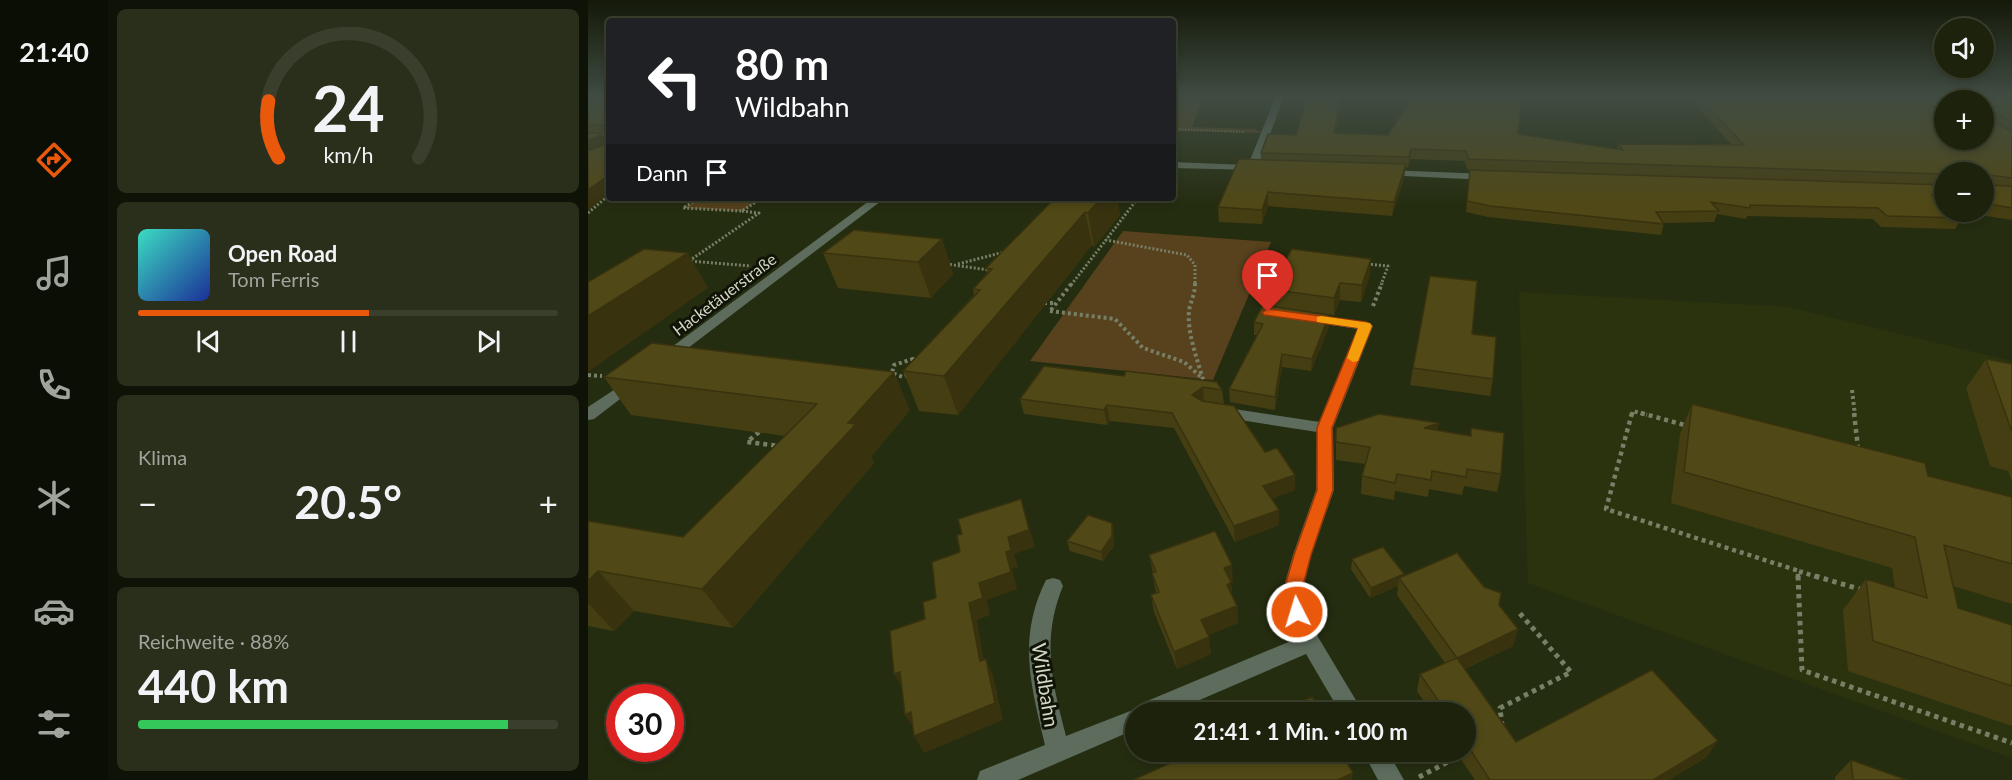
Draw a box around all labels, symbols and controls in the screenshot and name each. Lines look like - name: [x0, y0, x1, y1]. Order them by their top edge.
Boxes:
- map controls: [1934, 18, 1994, 222]
- button: sound: [1934, 18, 1994, 78]
- text: 21:40: [19, 35, 89, 68]
- text: 80 m: [735, 39, 829, 89]
- icon: left: [636, 42, 714, 120]
- text: 24: [312, 70, 384, 145]
- text: Wildbahn: [735, 90, 850, 123]
- button: +: [1934, 90, 1994, 150]
- icon: directions: [33, 139, 75, 181]
- text: km/h: [323, 142, 373, 168]
- icon: arrive: [700, 156, 733, 189]
- text: Dann: [636, 159, 688, 186]
- button: −: [1934, 162, 1994, 222]
- text: Open Road: [228, 240, 337, 267]
- street label: Hacketäuerstraße: [669, 249, 779, 339]
- pin: [1242, 250, 1293, 312]
- icon: music: [33, 252, 75, 294]
- icon: arrive: [1251, 259, 1284, 292]
- text: Tom Ferris: [228, 267, 319, 291]
- icon: previous: [192, 325, 225, 358]
- icon: pause: [332, 325, 365, 358]
- icon: next: [472, 325, 505, 358]
- icon: phone: [33, 364, 75, 406]
- text: Klima: [138, 445, 187, 469]
- text: 20.5°: [294, 475, 402, 529]
- icon: climate: [33, 477, 75, 519]
- text: −: [138, 483, 157, 523]
- text: +: [539, 483, 558, 523]
- position arrow: [1265, 580, 1329, 644]
- icon: car: [33, 590, 75, 632]
- text: Reichweite · 88%: [138, 629, 289, 653]
- street label: Wildbahn: [1028, 641, 1064, 729]
- text: 440 km: [138, 659, 289, 713]
- speed limit sign: 30: [606, 684, 684, 762]
- icon: filters: [33, 703, 75, 745]
- text: 21:41 · 1 Min. · 100 m: [1193, 718, 1408, 745]

